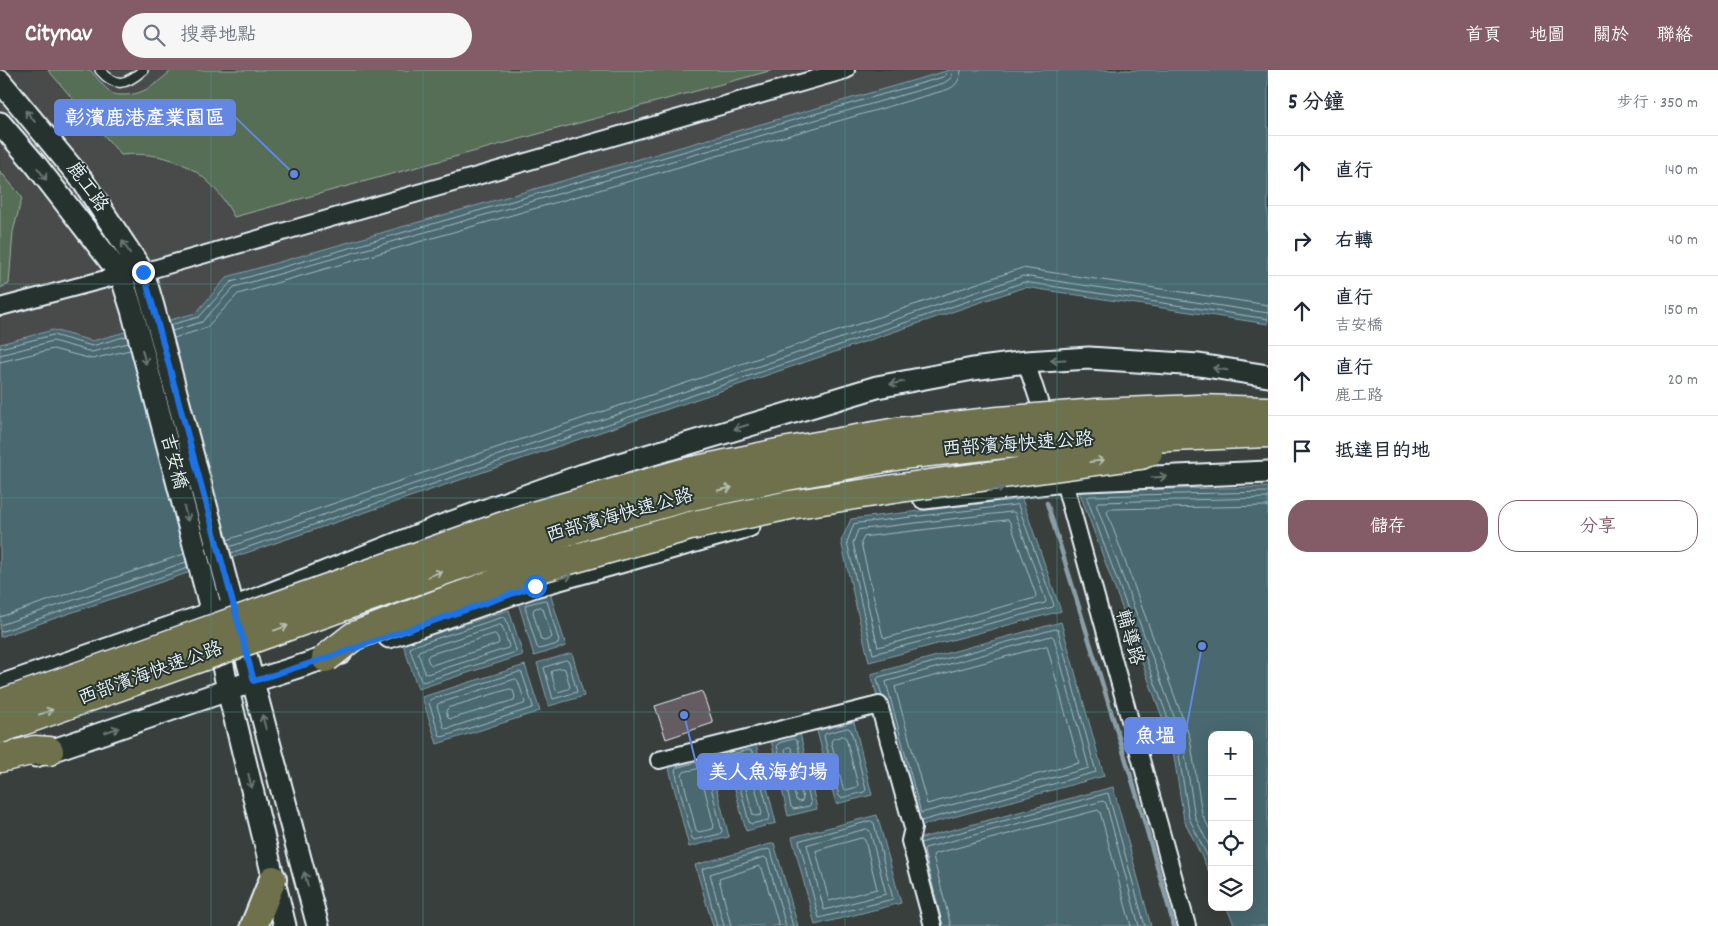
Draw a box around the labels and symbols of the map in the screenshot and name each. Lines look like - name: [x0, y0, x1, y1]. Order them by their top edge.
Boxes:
- callout: 彰濱鹿港產業園區: [55, 100, 235, 135]
- text: 彰濱鹿港產業園區: [65, 106, 225, 134]
- one-way arrow: [24, 110, 35, 123]
- street label: 鹿工路: [58, 157, 114, 219]
- one-way arrow: [37, 167, 48, 180]
- one-way arrow: [121, 240, 131, 254]
- route end: [132, 261, 155, 284]
- one-way arrow: [140, 349, 150, 365]
- one-way arrow: [1050, 355, 1066, 365]
- one-way arrow: [1212, 363, 1228, 373]
- one-way arrow: [890, 379, 906, 388]
- one-way arrow: [733, 423, 749, 433]
- street label: 西部濱海快速公路: [941, 427, 1095, 465]
- street label: 吉安橋: [152, 431, 192, 493]
- one-way arrow: [1088, 456, 1104, 466]
- one-way arrow: [1151, 472, 1167, 481]
- street label: 西部濱海快速公路: [543, 483, 697, 551]
- one-way arrow: [716, 484, 732, 493]
- one-way arrow: [989, 484, 1005, 494]
- one-way arrow: [182, 506, 191, 522]
- one-way arrow: [426, 569, 442, 578]
- one-way arrow: [556, 572, 572, 581]
- route start: [524, 575, 547, 598]
- street label: 輔導路: [1107, 607, 1149, 669]
- one-way arrow: [273, 623, 289, 633]
- street label: 西部濱海快速公路: [75, 636, 227, 714]
- one-way arrow: [38, 707, 53, 716]
- one-way arrow: [259, 714, 269, 730]
- callout: 魚塭: [1125, 718, 1185, 753]
- one-way arrow: [104, 724, 120, 734]
- text: 魚塭: [1135, 724, 1175, 752]
- callout: 美人魚海釣場: [698, 754, 838, 789]
- text: 美人魚海釣場: [708, 760, 828, 788]
- one-way arrow: [246, 772, 255, 788]
- one-way arrow: [300, 871, 310, 887]

